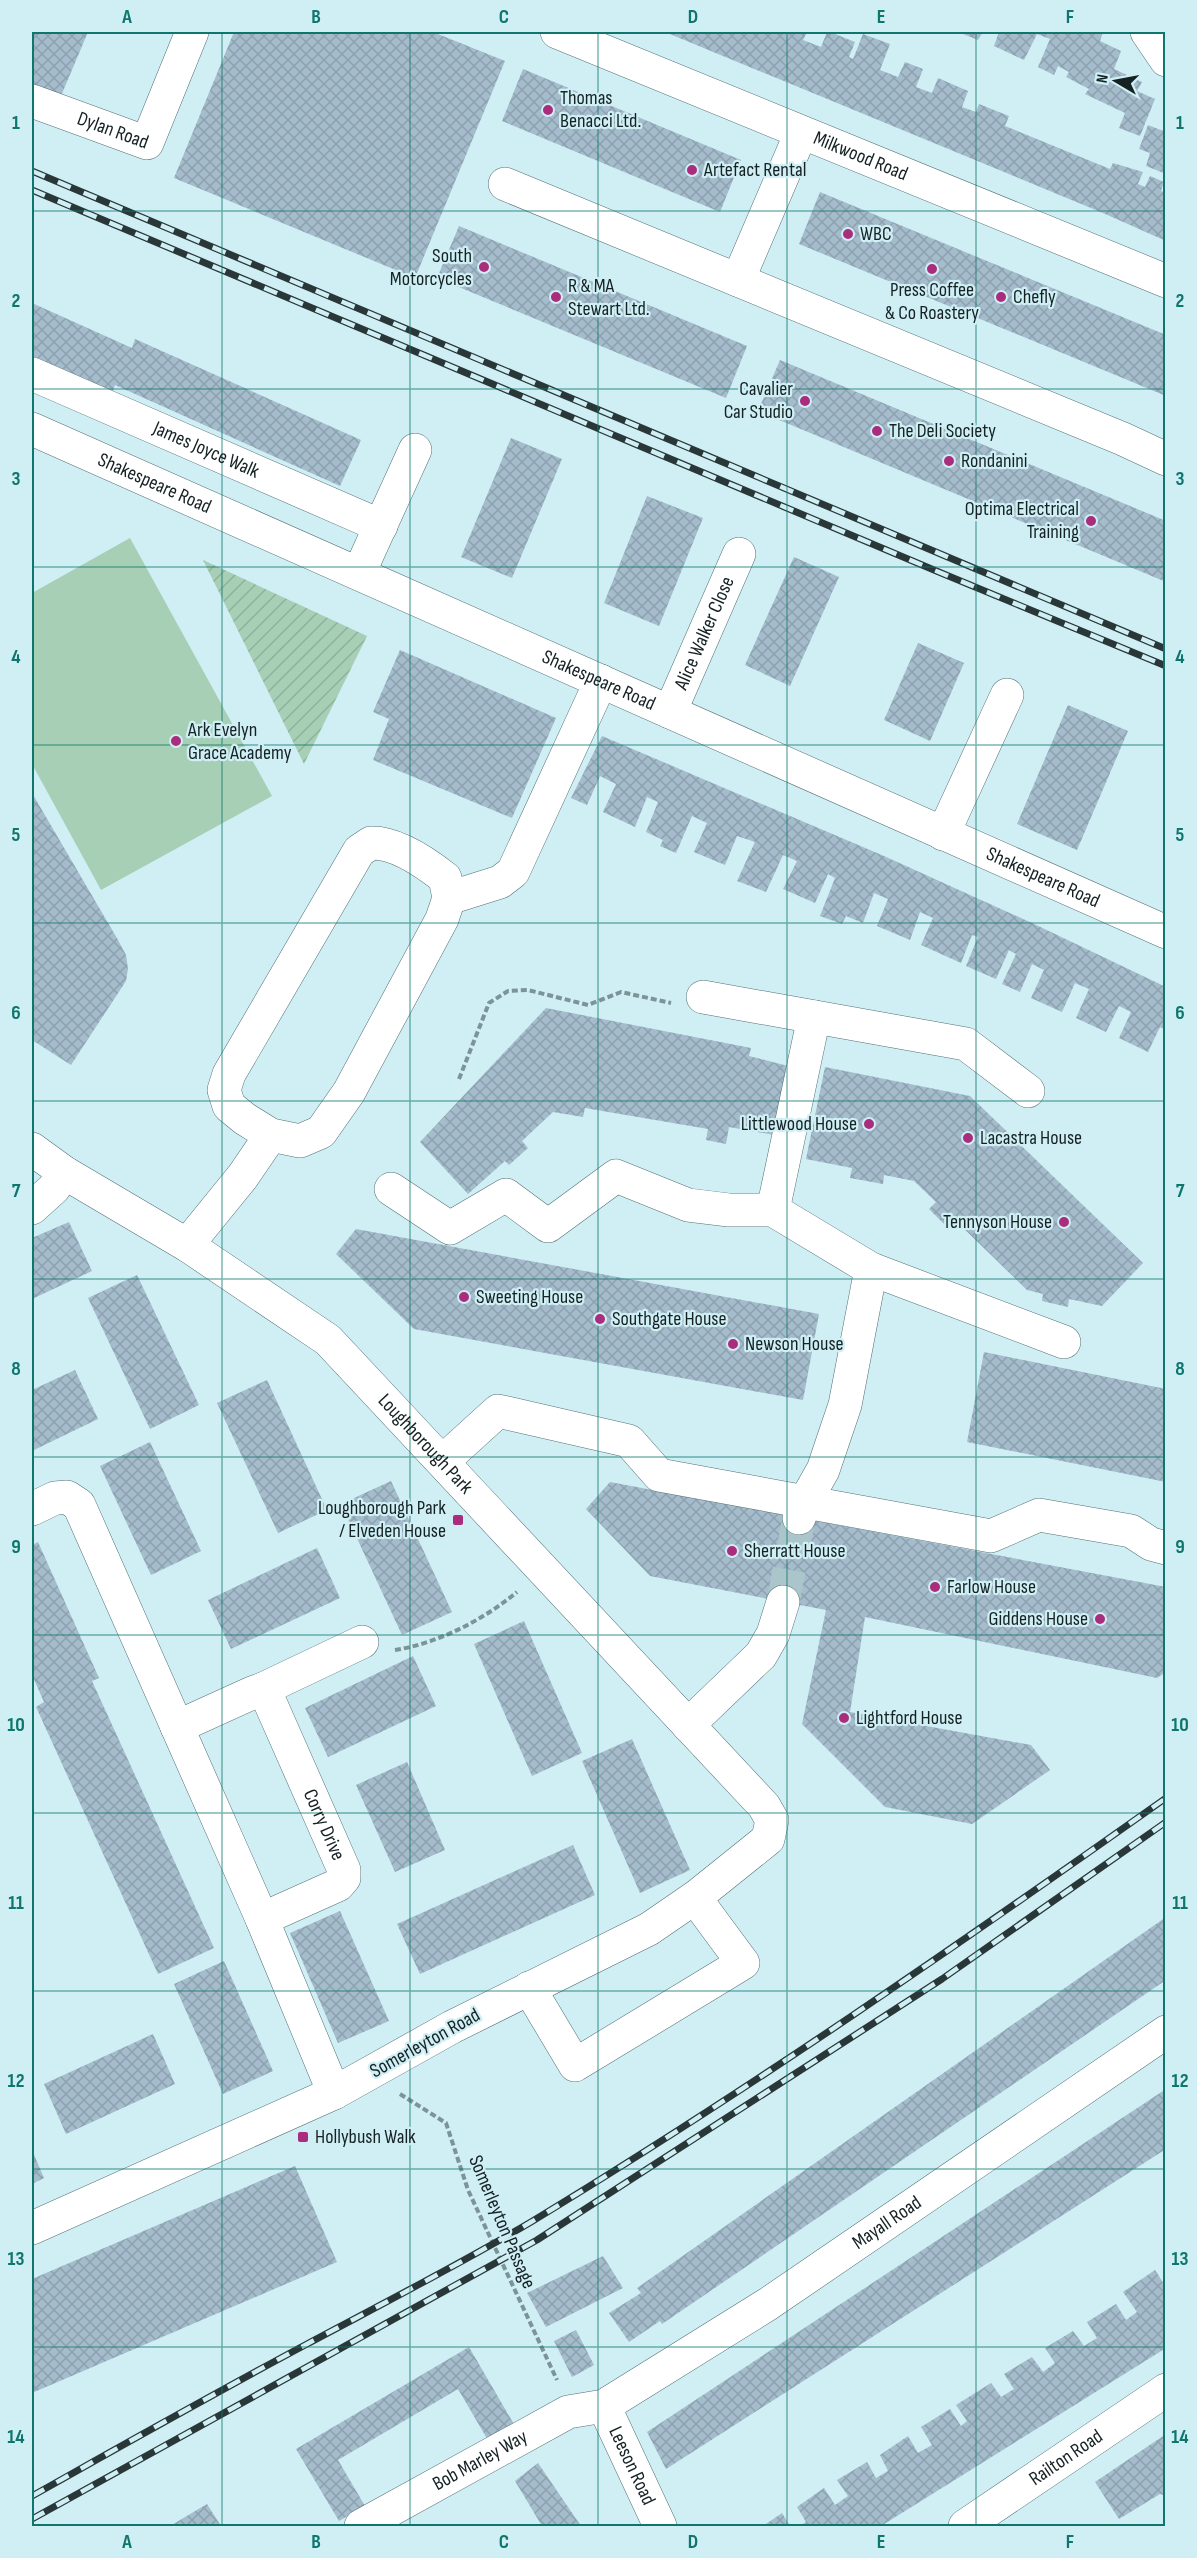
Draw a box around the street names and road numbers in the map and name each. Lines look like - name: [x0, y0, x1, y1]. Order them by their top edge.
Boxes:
- street label: Dylan Road: [74, 107, 152, 154]
- street label: Milkwood Road: [810, 126, 911, 186]
- street label: James Joyce Walk: [148, 416, 263, 484]
- street label: Shakespeare Road: [94, 448, 215, 519]
- street label: Alice Walker Close: [669, 573, 740, 694]
- street label: Shakespeare Road: [538, 645, 659, 716]
- street label: Shakespeare Road: [983, 842, 1103, 913]
- street label: Loughborough Park: [373, 1389, 478, 1499]
- street label: Corry Drive: [298, 1785, 350, 1864]
- street label: Somerleyton Road: [366, 2003, 484, 2083]
- street label: Somerleyton Passage: [463, 2152, 541, 2292]
- street label: Mayall Road: [848, 2191, 926, 2255]
- street label: Leeson Road: [603, 2423, 661, 2509]
- street label: Railton Road: [1025, 2424, 1107, 2491]
- street label: Bob Marley Way: [429, 2425, 532, 2496]

